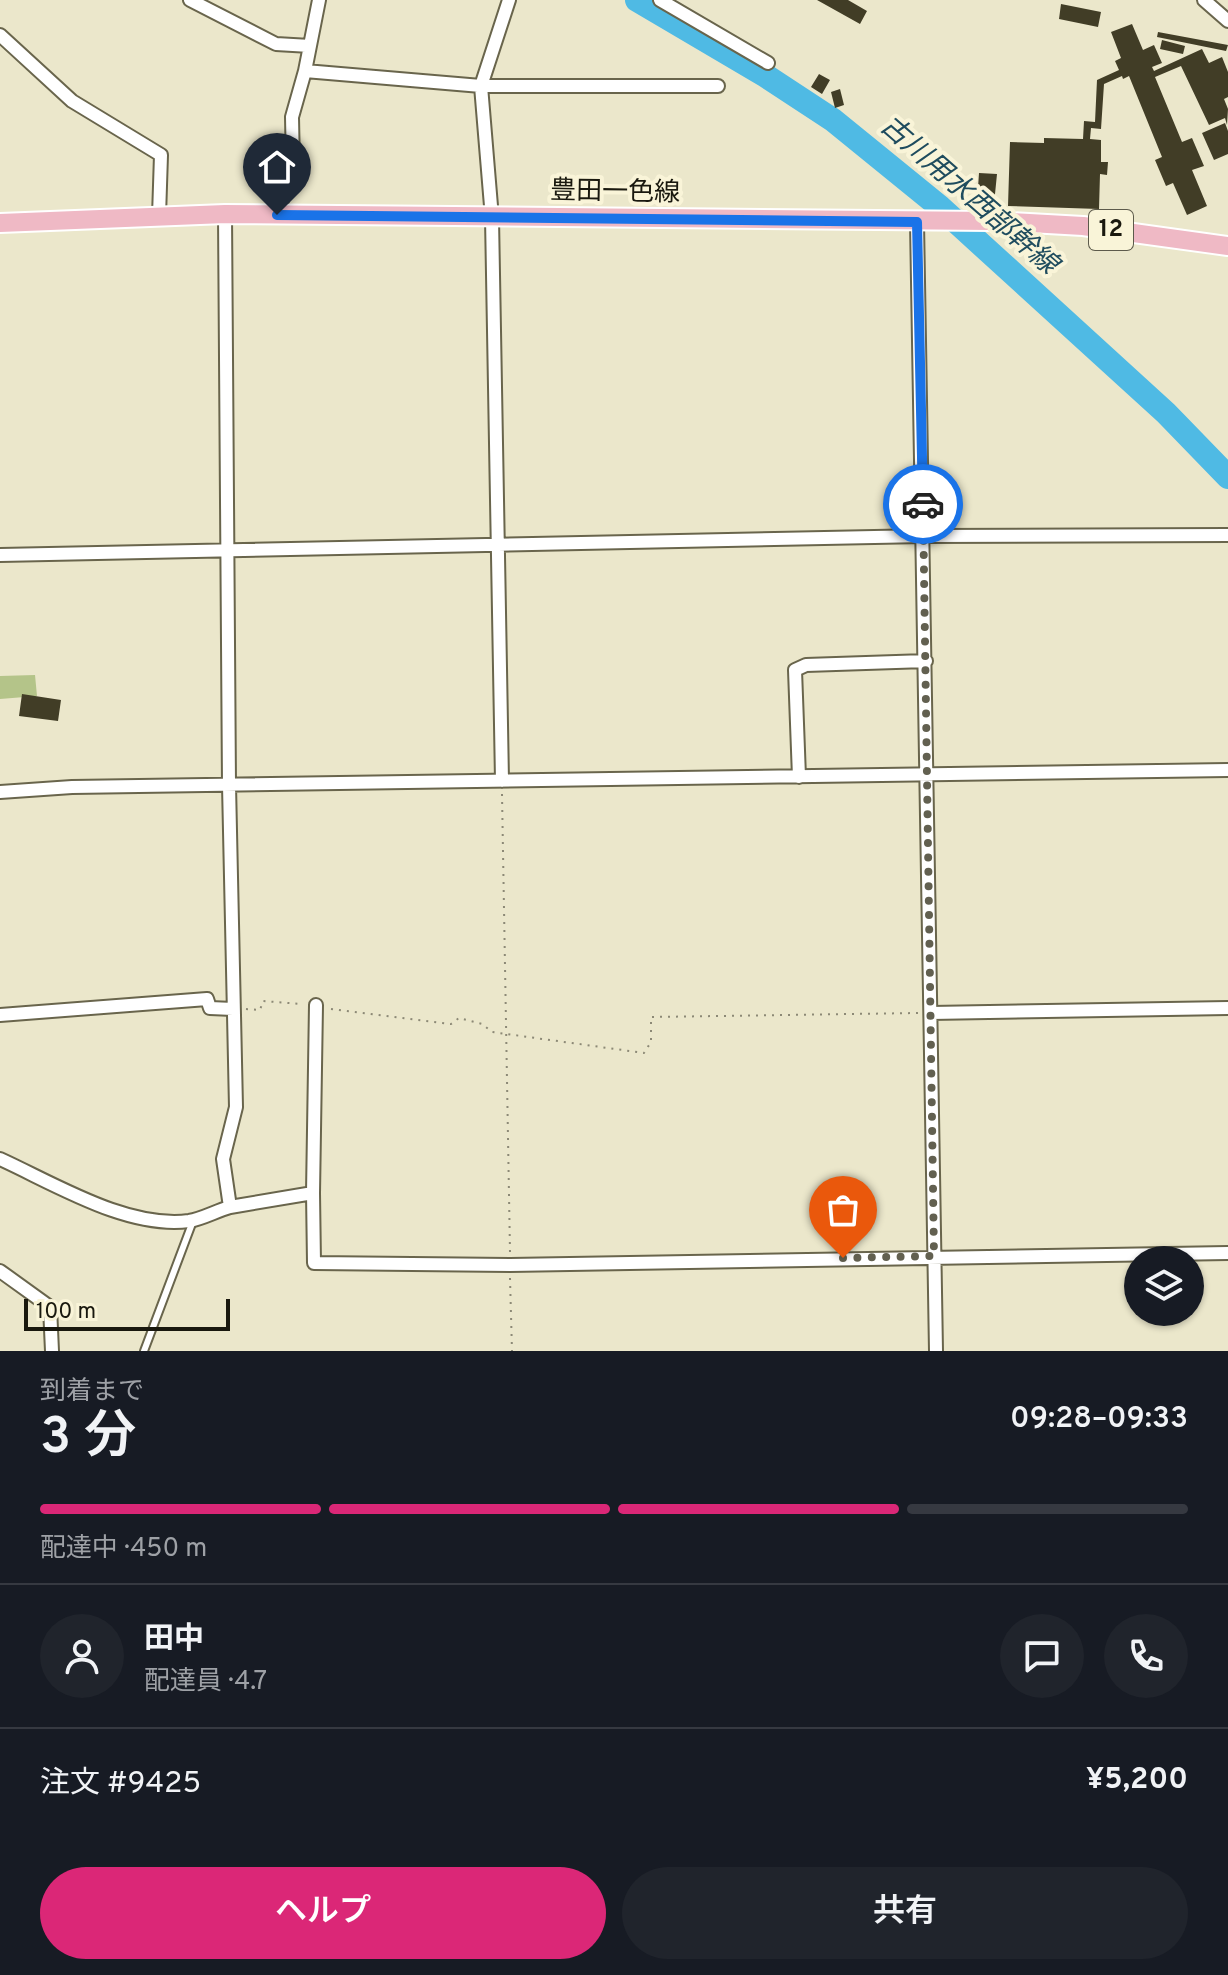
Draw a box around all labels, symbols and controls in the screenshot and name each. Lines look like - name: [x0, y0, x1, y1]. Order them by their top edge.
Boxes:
- water label: 古川用水西部幹線: [872, 109, 1067, 285]
- pin: [243, 133, 311, 215]
- icon: home: [255, 145, 299, 189]
- street label: 豊田一色線: [550, 175, 680, 211]
- road number: 12: [1089, 210, 1133, 250]
- courier: [883, 464, 963, 544]
- icon: car: [901, 482, 945, 526]
- pin: [809, 1176, 877, 1258]
- icon: bag: [821, 1188, 865, 1232]
- map controls: [1124, 1246, 1204, 1326]
- button: layers: [1124, 1246, 1204, 1326]
- scale bar: [24, 1295, 230, 1331]
- text: 100 m: [36, 1299, 96, 1326]
- text: 到着まで: [40, 1376, 144, 1409]
- text: 09:28–09:33: [1010, 1401, 1188, 1438]
- text: 3 分: [40, 1406, 136, 1472]
- text: 配達中 · 450 m: [40, 1533, 207, 1566]
- button: person: [40, 1614, 124, 1698]
- button: chat: [1000, 1614, 1084, 1698]
- button: phone: [1104, 1614, 1188, 1698]
- text: 田中: [144, 1622, 204, 1659]
- text: 配達員 · 4.7: [144, 1666, 267, 1699]
- text: ¥5,200: [1086, 1762, 1188, 1799]
- text: 注文 #9425: [40, 1766, 201, 1803]
- button: ヘルプ: [40, 1867, 606, 1959]
- button: 共有: [622, 1867, 1188, 1959]

